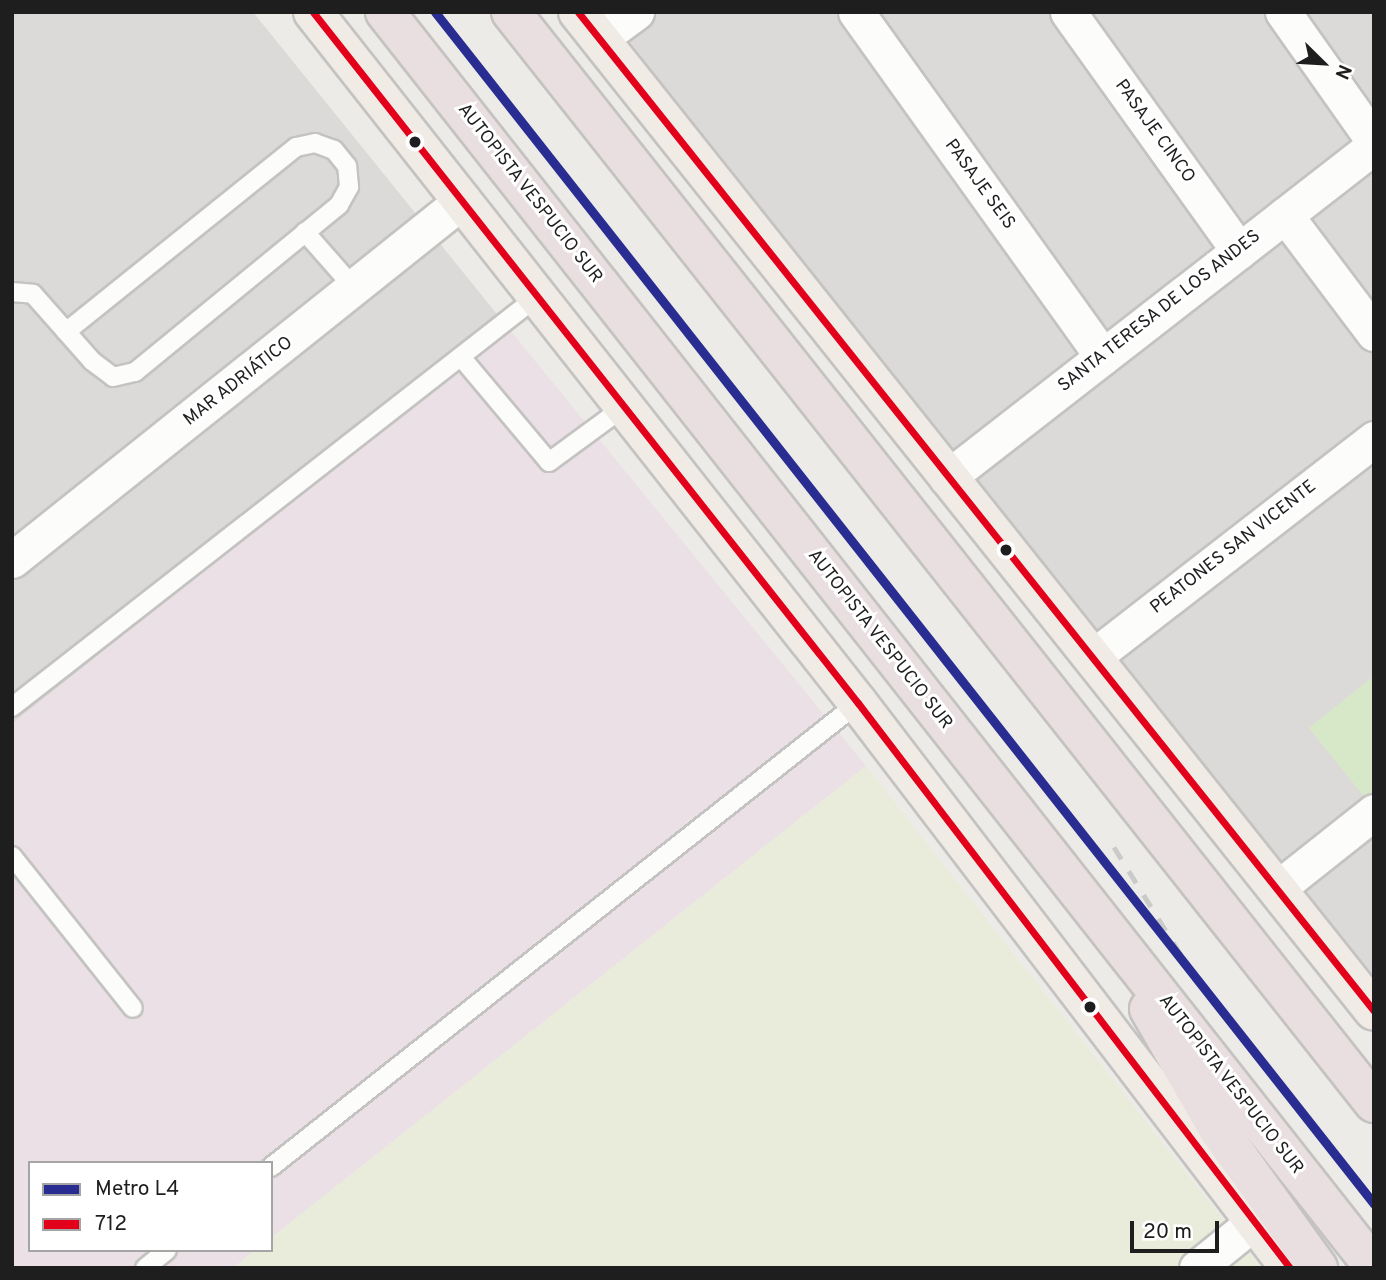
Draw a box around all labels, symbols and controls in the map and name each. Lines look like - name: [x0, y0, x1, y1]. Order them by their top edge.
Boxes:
- north arrow: [1288, 28, 1358, 98]
- text: N: [1328, 60, 1356, 83]
- street label: PASAJE CINCO: [1109, 76, 1199, 188]
- street label: AUTOPISTA VESPUCIO SUR: [452, 99, 606, 289]
- unlabelled marker: [408, 135, 422, 149]
- street label: PASAJE SEIS: [939, 136, 1019, 234]
- street label: SANTA TERESA DE LOS ANDES: [1053, 225, 1267, 399]
- street label: MAR ADRIÁTICO: [180, 333, 298, 431]
- street label: PEATONES SAN VICENTE: [1146, 476, 1322, 620]
- unlabelled marker: [999, 543, 1013, 557]
- street label: AUTOPISTA VESPUCIO SUR: [802, 545, 956, 735]
- street label: AUTOPISTA VESPUCIO SUR: [1153, 990, 1307, 1180]
- unlabelled marker: [1083, 1000, 1097, 1014]
- legend: [28, 1161, 273, 1252]
- text: Metro L4: [95, 1176, 179, 1203]
- scale bar: [1134, 1206, 1223, 1250]
- text: 712: [95, 1211, 127, 1238]
- text: 20 m: [1143, 1219, 1192, 1246]

